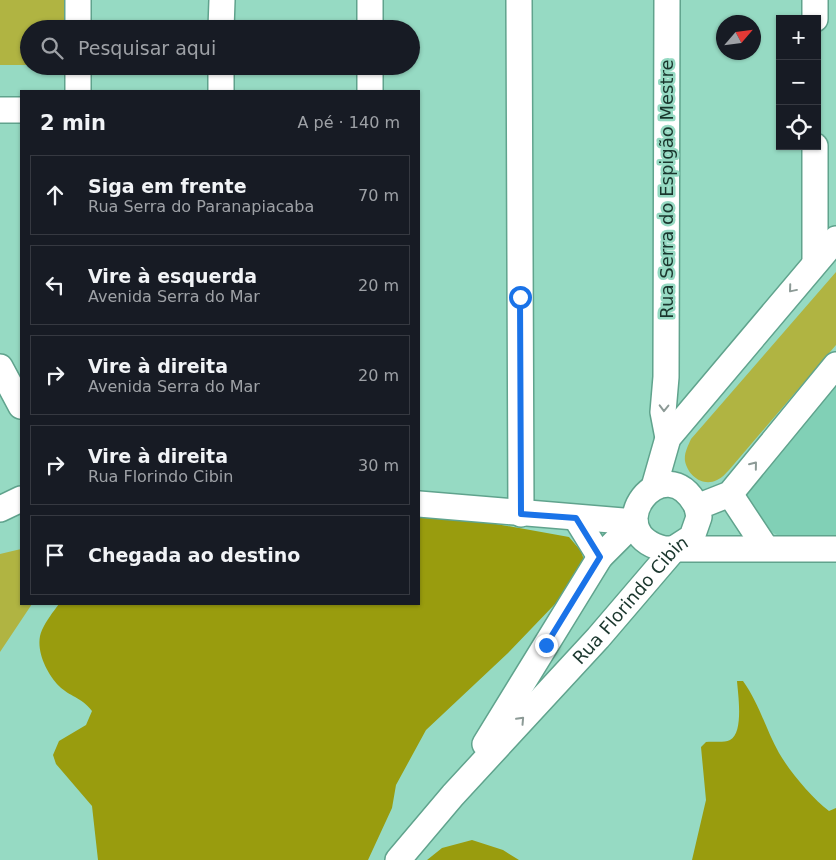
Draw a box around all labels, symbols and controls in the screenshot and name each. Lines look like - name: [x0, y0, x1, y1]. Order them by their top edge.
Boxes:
- north arrow: [716, 15, 761, 60]
- map controls: [776, 15, 821, 150]
- button: +: [776, 15, 821, 60]
- search box: [20, 20, 420, 75]
- icon: search: [38, 34, 66, 62]
- text: Pesquisar aqui: [78, 37, 216, 59]
- street label: Rua Serra do Espigão Mestre: [656, 59, 677, 319]
- button: −: [776, 60, 821, 105]
- button: locate: [776, 105, 821, 150]
- text: 2 min: [40, 111, 106, 135]
- text: A pé · 140 m: [298, 113, 400, 132]
- text: Siga em frente: [88, 175, 247, 197]
- icon: ahead: [41, 181, 69, 209]
- text: 70 m: [358, 186, 399, 205]
- text: Rua Serra do Paranapiacaba: [88, 197, 314, 216]
- text: Vire à esquerda: [88, 265, 257, 287]
- icon: left: [41, 271, 69, 299]
- text: 20 m: [358, 276, 399, 295]
- one-way arrow: [789, 283, 798, 292]
- route start: [509, 286, 532, 309]
- text: Avenida Serra do Mar: [88, 287, 260, 306]
- text: Vire à direita: [88, 355, 228, 377]
- icon: right: [41, 361, 69, 389]
- text: 20 m: [358, 366, 399, 385]
- text: Avenida Serra do Mar: [88, 377, 260, 396]
- one-way arrow: [659, 404, 669, 412]
- text: Vire à direita: [88, 445, 228, 467]
- icon: right: [41, 451, 69, 479]
- text: 30 m: [358, 456, 399, 475]
- one-way arrow: [748, 462, 757, 471]
- text: Rua Florindo Cibin: [88, 467, 233, 486]
- street label: Rua Florindo Cibin: [568, 531, 692, 668]
- icon: arrive: [41, 541, 69, 569]
- text: Chegada ao destino: [88, 544, 300, 566]
- route end: [535, 634, 558, 657]
- one-way arrow: [516, 717, 525, 726]

